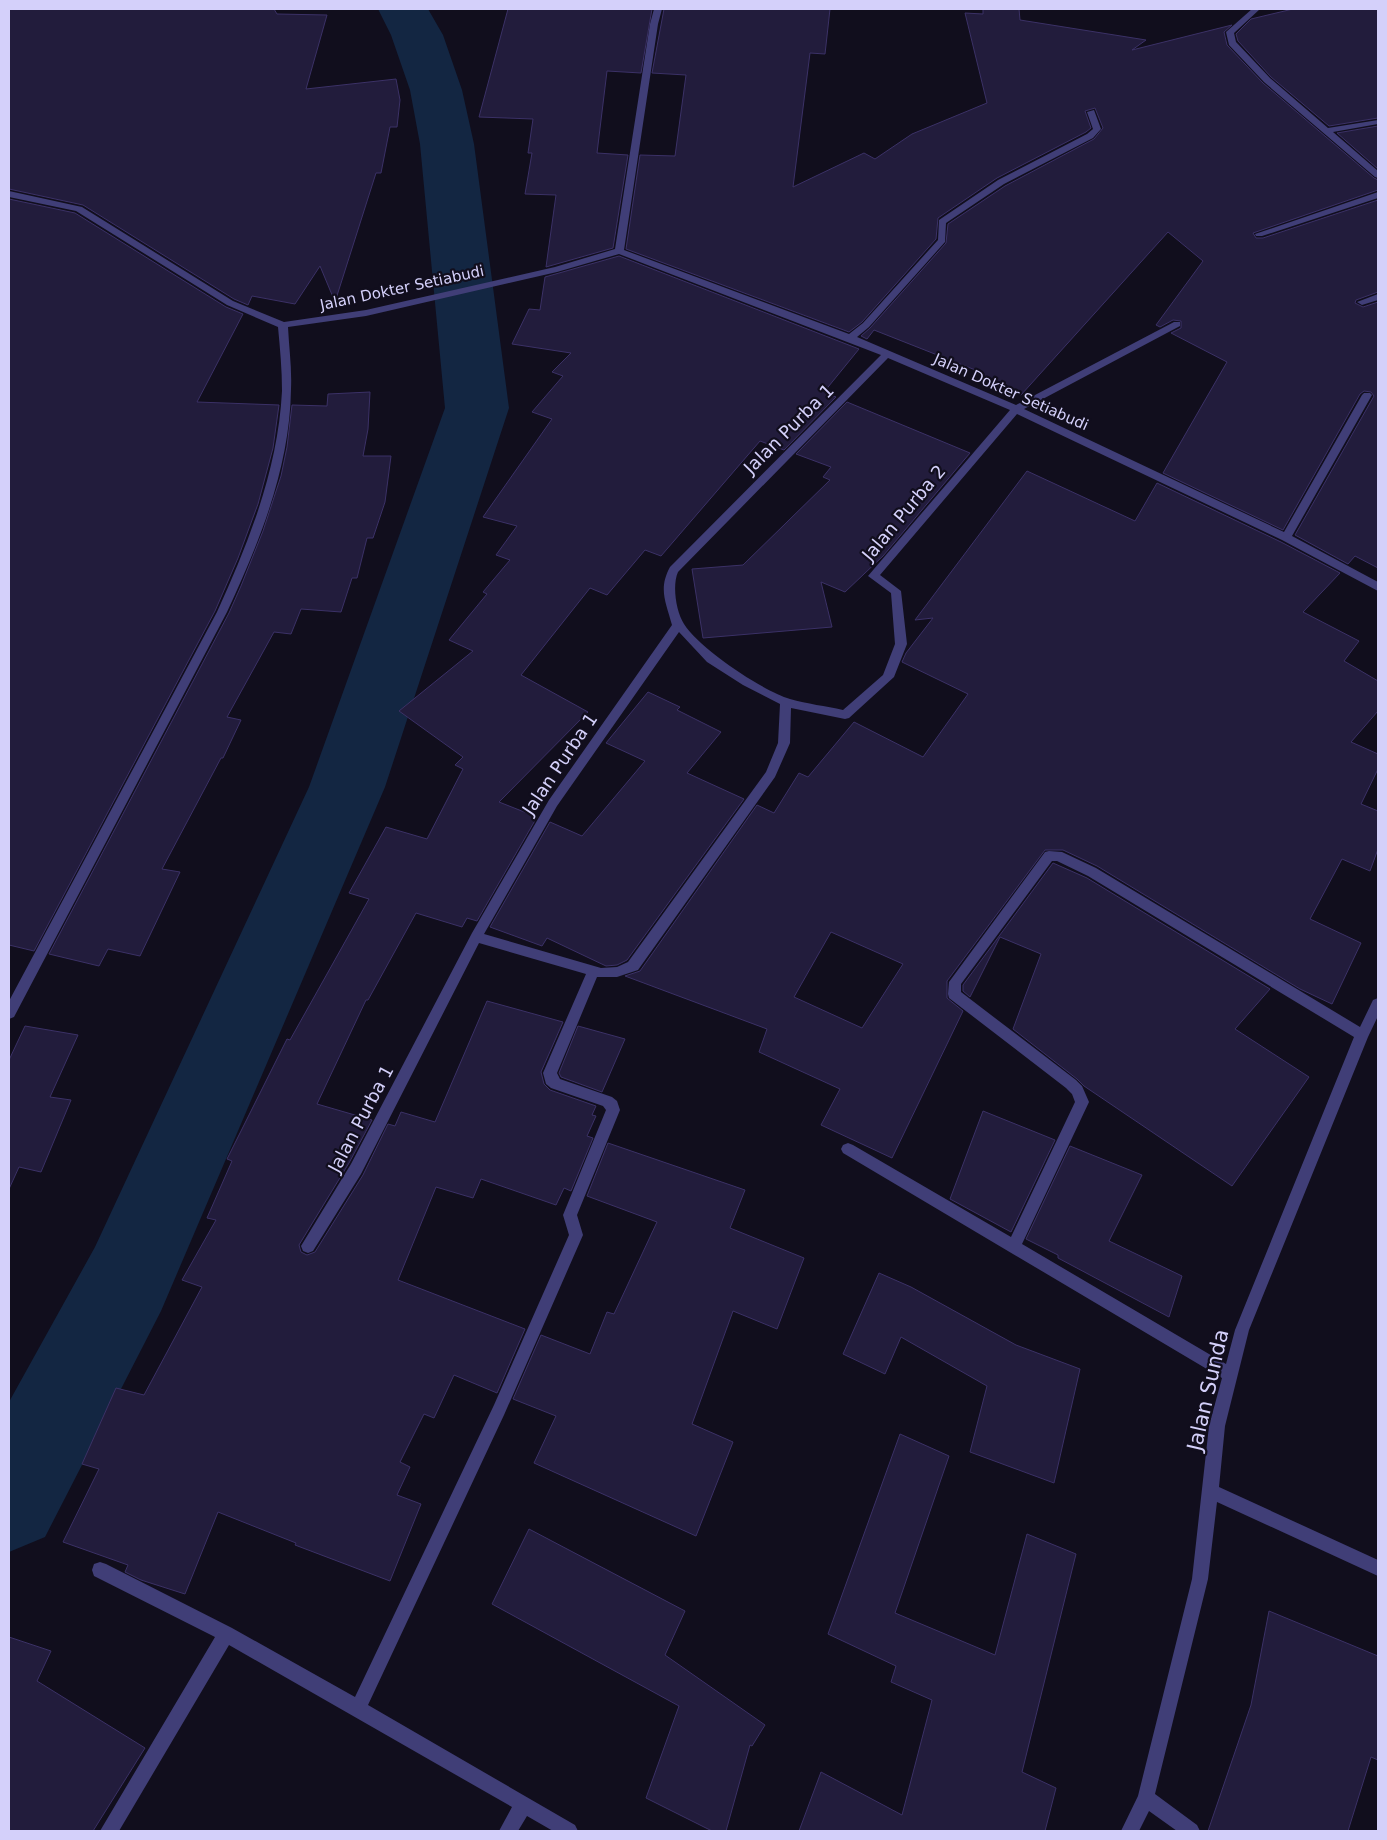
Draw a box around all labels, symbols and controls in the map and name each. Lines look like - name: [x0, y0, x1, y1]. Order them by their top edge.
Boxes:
- street label: Jalan Dokter Setiabudi: [317, 262, 486, 314]
- street label: Jalan Dokter Setiabudi: [930, 349, 1091, 434]
- street label: Jalan Purba 1: [739, 379, 838, 479]
- street label: Jalan Purba 2: [857, 461, 950, 566]
- street label: Jalan Purba 1: [517, 709, 601, 820]
- street label: Jalan Purba 1: [323, 1062, 398, 1177]
- street label: Jalan Sunda: [1182, 1327, 1234, 1455]

